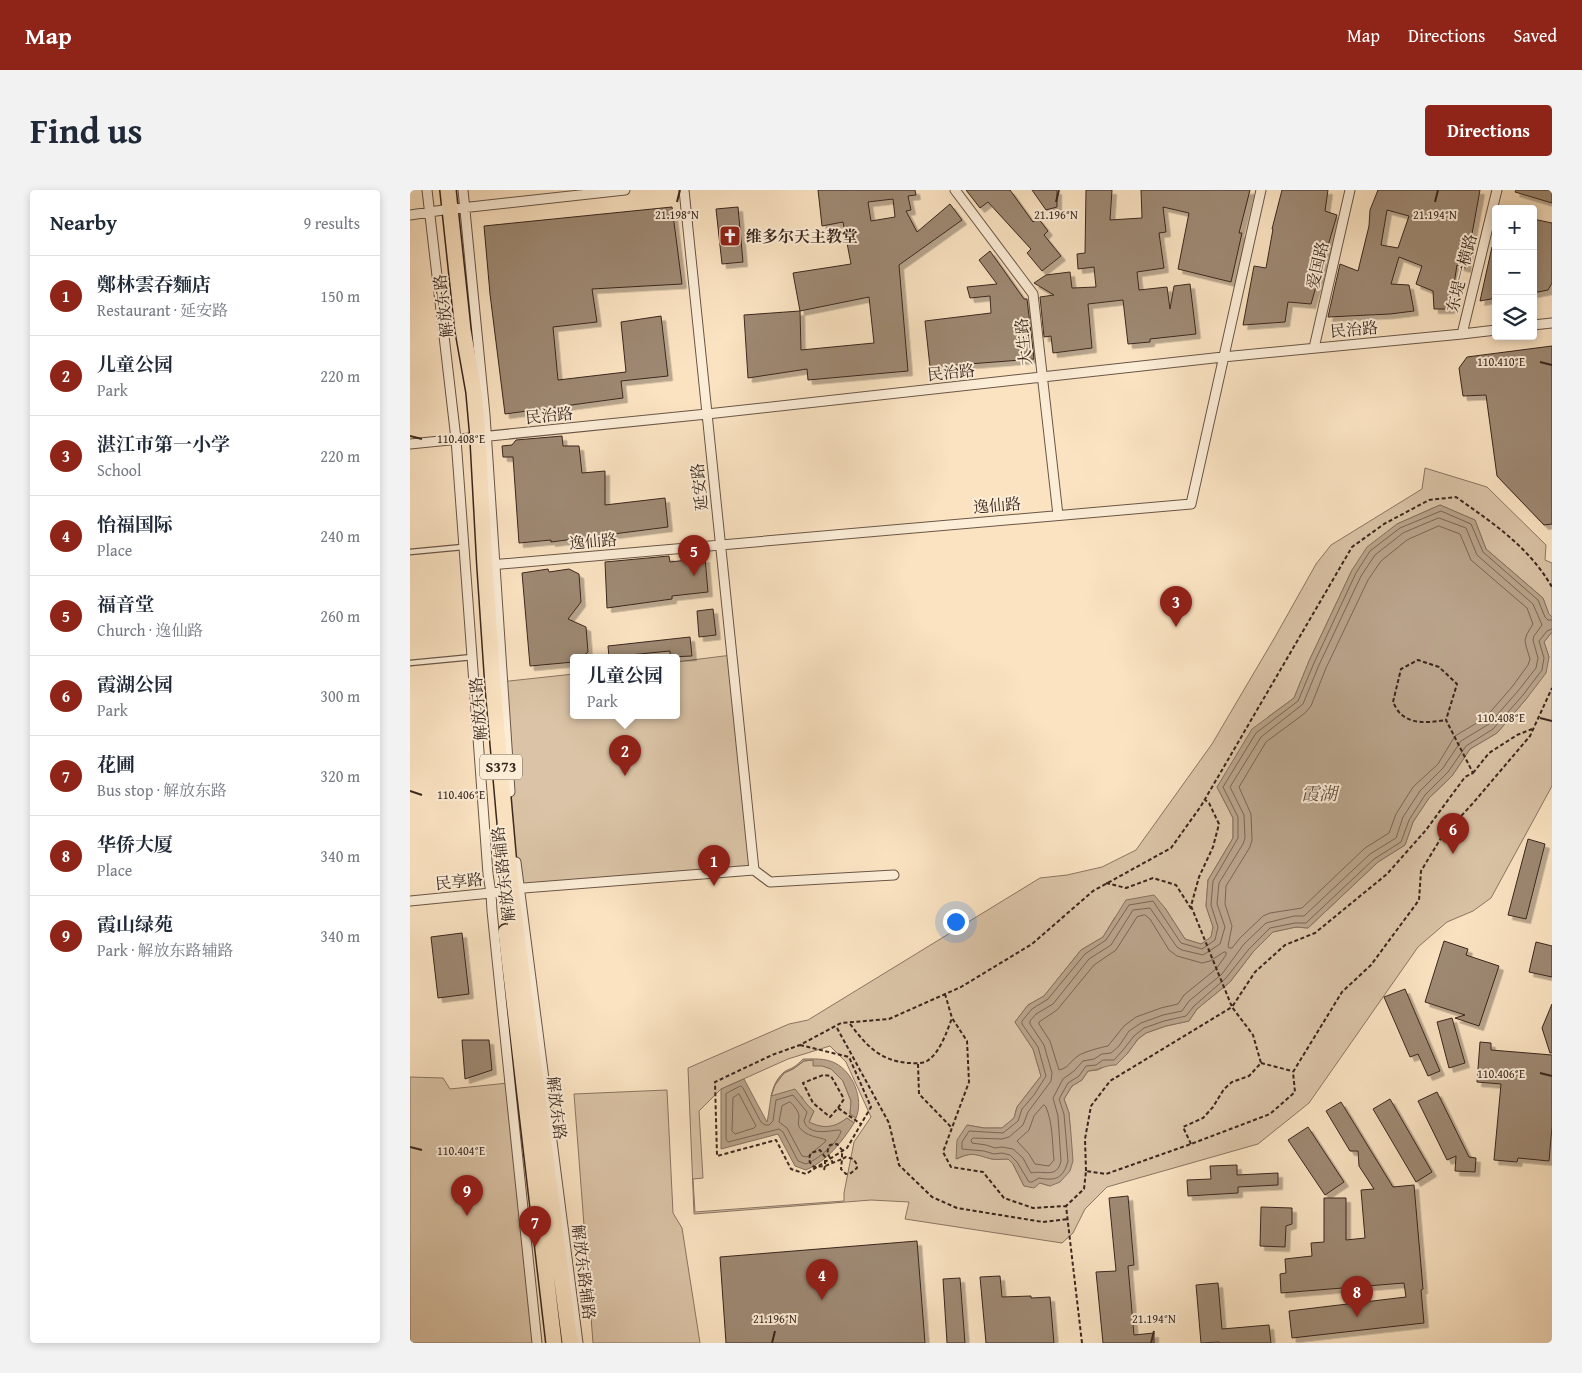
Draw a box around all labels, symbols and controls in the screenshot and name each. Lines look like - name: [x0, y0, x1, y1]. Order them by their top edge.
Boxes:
- text: Map: [25, 18, 72, 53]
- text: Map: [1347, 22, 1380, 49]
- text: Directions: [1408, 22, 1485, 49]
- text: Saved: [1513, 22, 1557, 49]
- text: Find us: [30, 105, 143, 156]
- button: Directions: [1425, 105, 1552, 156]
- map controls: [1492, 205, 1537, 340]
- button: +: [1492, 205, 1537, 250]
- text: 21.198°N: [655, 206, 699, 223]
- text: 21.196°N: [1034, 206, 1078, 223]
- text: 21.194°N: [1413, 206, 1457, 223]
- text: Nearby: [50, 207, 117, 238]
- text: 9 results: [303, 211, 360, 235]
- church icon: 维多尔天主教堂: [718, 224, 742, 248]
- place label: 维多尔天主教堂: [746, 224, 858, 248]
- street label: 东堤一横路: [1440, 231, 1482, 315]
- street label: 爱国路: [1300, 239, 1334, 291]
- button: −: [1492, 250, 1537, 295]
- text: 鄭林雲吞麵店: [97, 270, 211, 298]
- street label: 解放东路: [427, 273, 459, 339]
- text: 1: [62, 284, 70, 308]
- text: 150 m: [320, 284, 360, 308]
- button: layers: [1492, 295, 1537, 340]
- text: Restaurant · 延安路: [97, 298, 228, 322]
- street label: 民治路: [1329, 315, 1379, 343]
- street label: 大生路: [1009, 317, 1037, 367]
- text: 儿童公园: [97, 350, 173, 378]
- text: 110.410°E: [1477, 353, 1525, 370]
- street label: 民治路: [926, 358, 976, 386]
- text: 2: [62, 364, 70, 388]
- text: 220 m: [320, 364, 360, 388]
- text: Park: [97, 378, 128, 402]
- street label: 民治路: [524, 401, 574, 429]
- text: 湛江市第一小学: [97, 430, 230, 458]
- text: 110.408°E: [437, 430, 485, 447]
- text: 3: [62, 444, 70, 468]
- text: 220 m: [320, 444, 360, 468]
- text: School: [97, 458, 141, 482]
- street label: 延安路: [685, 462, 713, 512]
- street label: 逸仙路: [972, 491, 1022, 519]
- text: 怡福国际: [97, 510, 173, 538]
- text: 4: [62, 524, 70, 548]
- text: 240 m: [320, 524, 360, 548]
- street label: 逸仙路: [568, 527, 618, 555]
- pin: 5: [678, 535, 710, 576]
- text: Place: [97, 538, 132, 562]
- pin: 3: [1160, 586, 1192, 627]
- text: 福音堂: [97, 590, 154, 618]
- text: 5: [62, 604, 70, 628]
- text: 260 m: [320, 604, 360, 628]
- text: Church · 逸仙路: [97, 618, 203, 642]
- popup: [570, 654, 680, 719]
- text: 儿童公园: [587, 661, 663, 689]
- text: 霞湖公园: [97, 670, 173, 698]
- street label: 解放东路: [463, 676, 493, 742]
- text: 6: [62, 684, 70, 708]
- text: 300 m: [320, 684, 360, 708]
- text: Park: [587, 689, 618, 713]
- text: Park: [97, 698, 128, 722]
- text: 110.408°E: [1477, 709, 1525, 726]
- pin: 2: [609, 735, 641, 776]
- text: 花圃: [97, 750, 135, 778]
- road number: S373: [480, 754, 522, 780]
- text: 7: [62, 764, 70, 788]
- text: 320 m: [320, 764, 360, 788]
- text: Bus stop · 解放东路: [97, 778, 227, 802]
- water label: 霞湖: [1301, 780, 1340, 807]
- text: 110.406°E: [437, 786, 485, 803]
- pin: 6: [1437, 813, 1469, 854]
- street label: 解放东路辅路: [485, 825, 521, 923]
- text: 华侨大厦: [97, 830, 173, 858]
- text: 8: [62, 844, 70, 868]
- text: 340 m: [320, 844, 360, 868]
- pin: 1: [698, 845, 730, 886]
- text: Place: [97, 858, 132, 882]
- street label: 民享路: [434, 867, 484, 895]
- your location: [943, 909, 969, 935]
- text: 霞山绿苑: [97, 910, 173, 938]
- text: 9: [62, 924, 70, 948]
- text: 340 m: [320, 924, 360, 948]
- text: Park · 解放东路辅路: [97, 938, 234, 962]
- text: 110.406°E: [1477, 1065, 1525, 1082]
- street label: 解放东路: [541, 1075, 573, 1141]
- text: 110.404°E: [437, 1142, 485, 1159]
- pin: 9: [451, 1175, 483, 1216]
- pin: 7: [519, 1206, 551, 1247]
- street label: 解放东路辅路: [566, 1223, 602, 1321]
- pin: 4: [806, 1259, 838, 1300]
- pin: 8: [1341, 1276, 1373, 1317]
- text: 21.196°N: [753, 1310, 797, 1327]
- text: 21.194°N: [1132, 1310, 1176, 1327]

